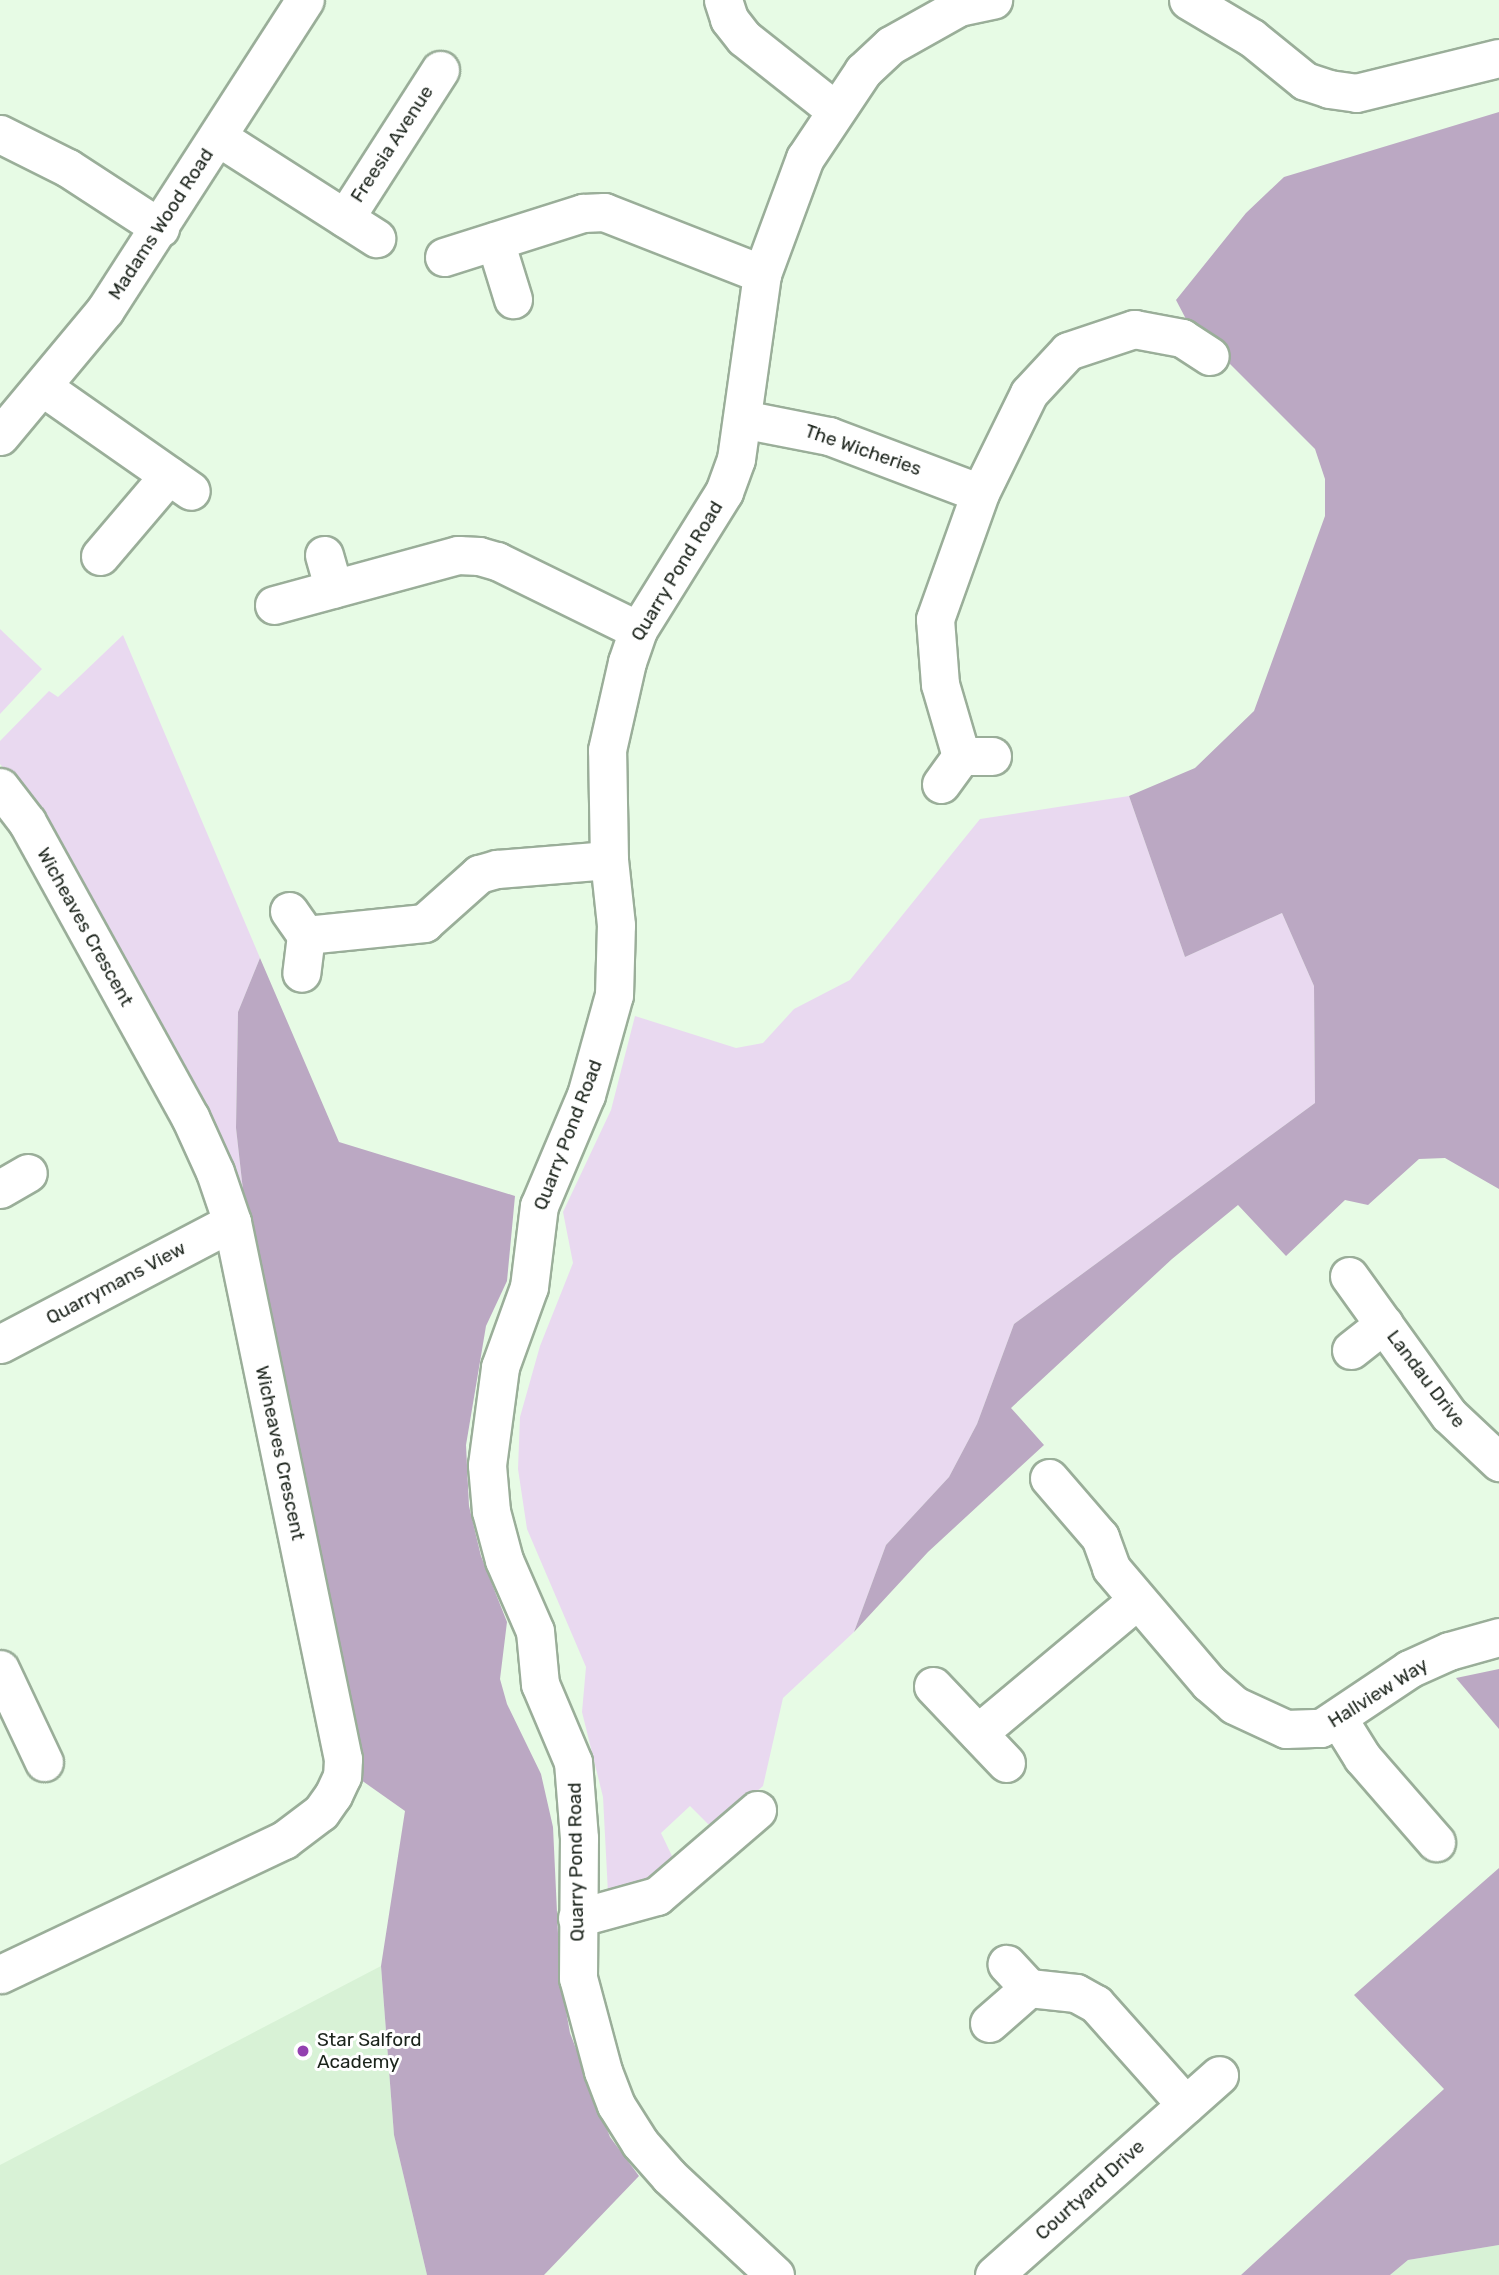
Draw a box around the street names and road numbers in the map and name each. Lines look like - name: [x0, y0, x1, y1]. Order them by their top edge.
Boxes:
- street label: Freesia Avenue: [346, 81, 438, 207]
- street label: Madams Wood Road: [103, 144, 219, 304]
- street label: The Wicheries: [802, 419, 924, 481]
- street label: Quarry Pond Road: [626, 497, 728, 645]
- street label: Wicheaves Crescent: [32, 844, 138, 1010]
- street label: Quarry Pond Road: [529, 1056, 607, 1214]
- street label: Quarrymans View: [42, 1236, 190, 1330]
- street label: Landau Drive: [1382, 1326, 1470, 1432]
- street label: Wicheaves Crescent: [250, 1364, 310, 1542]
- street label: Hallview Way: [1324, 1653, 1432, 1733]
- street label: Quarry Pond Road: [563, 1782, 589, 1942]
- street label: Courtyard Drive: [1031, 2135, 1149, 2245]

